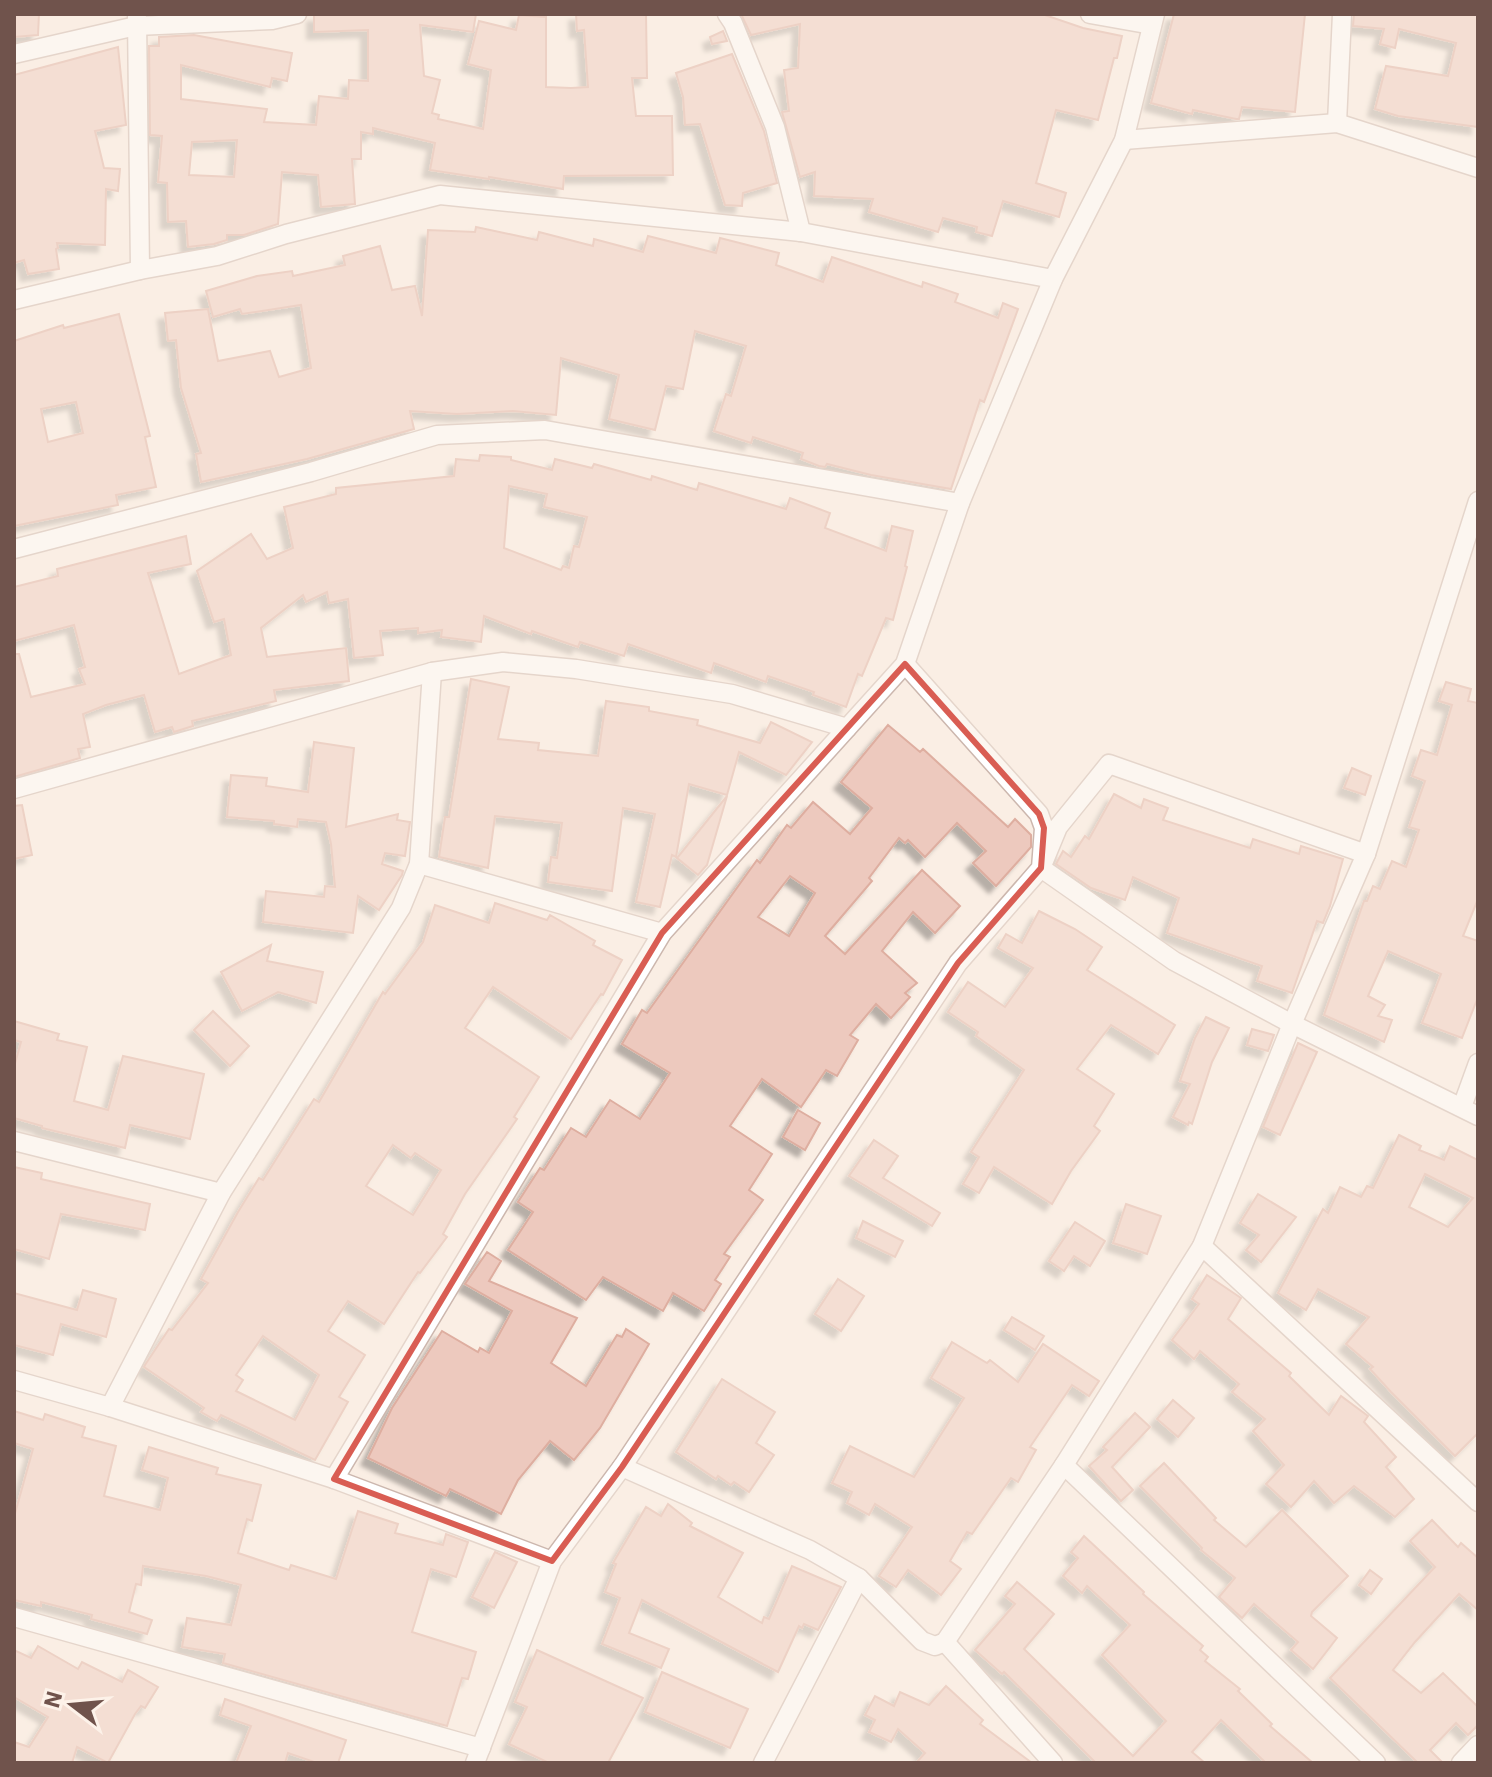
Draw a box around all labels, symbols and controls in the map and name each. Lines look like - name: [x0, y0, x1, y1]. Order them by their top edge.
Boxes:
- north arrow: [32, 1665, 112, 1745]
- text: N: [36, 1688, 68, 1711]

